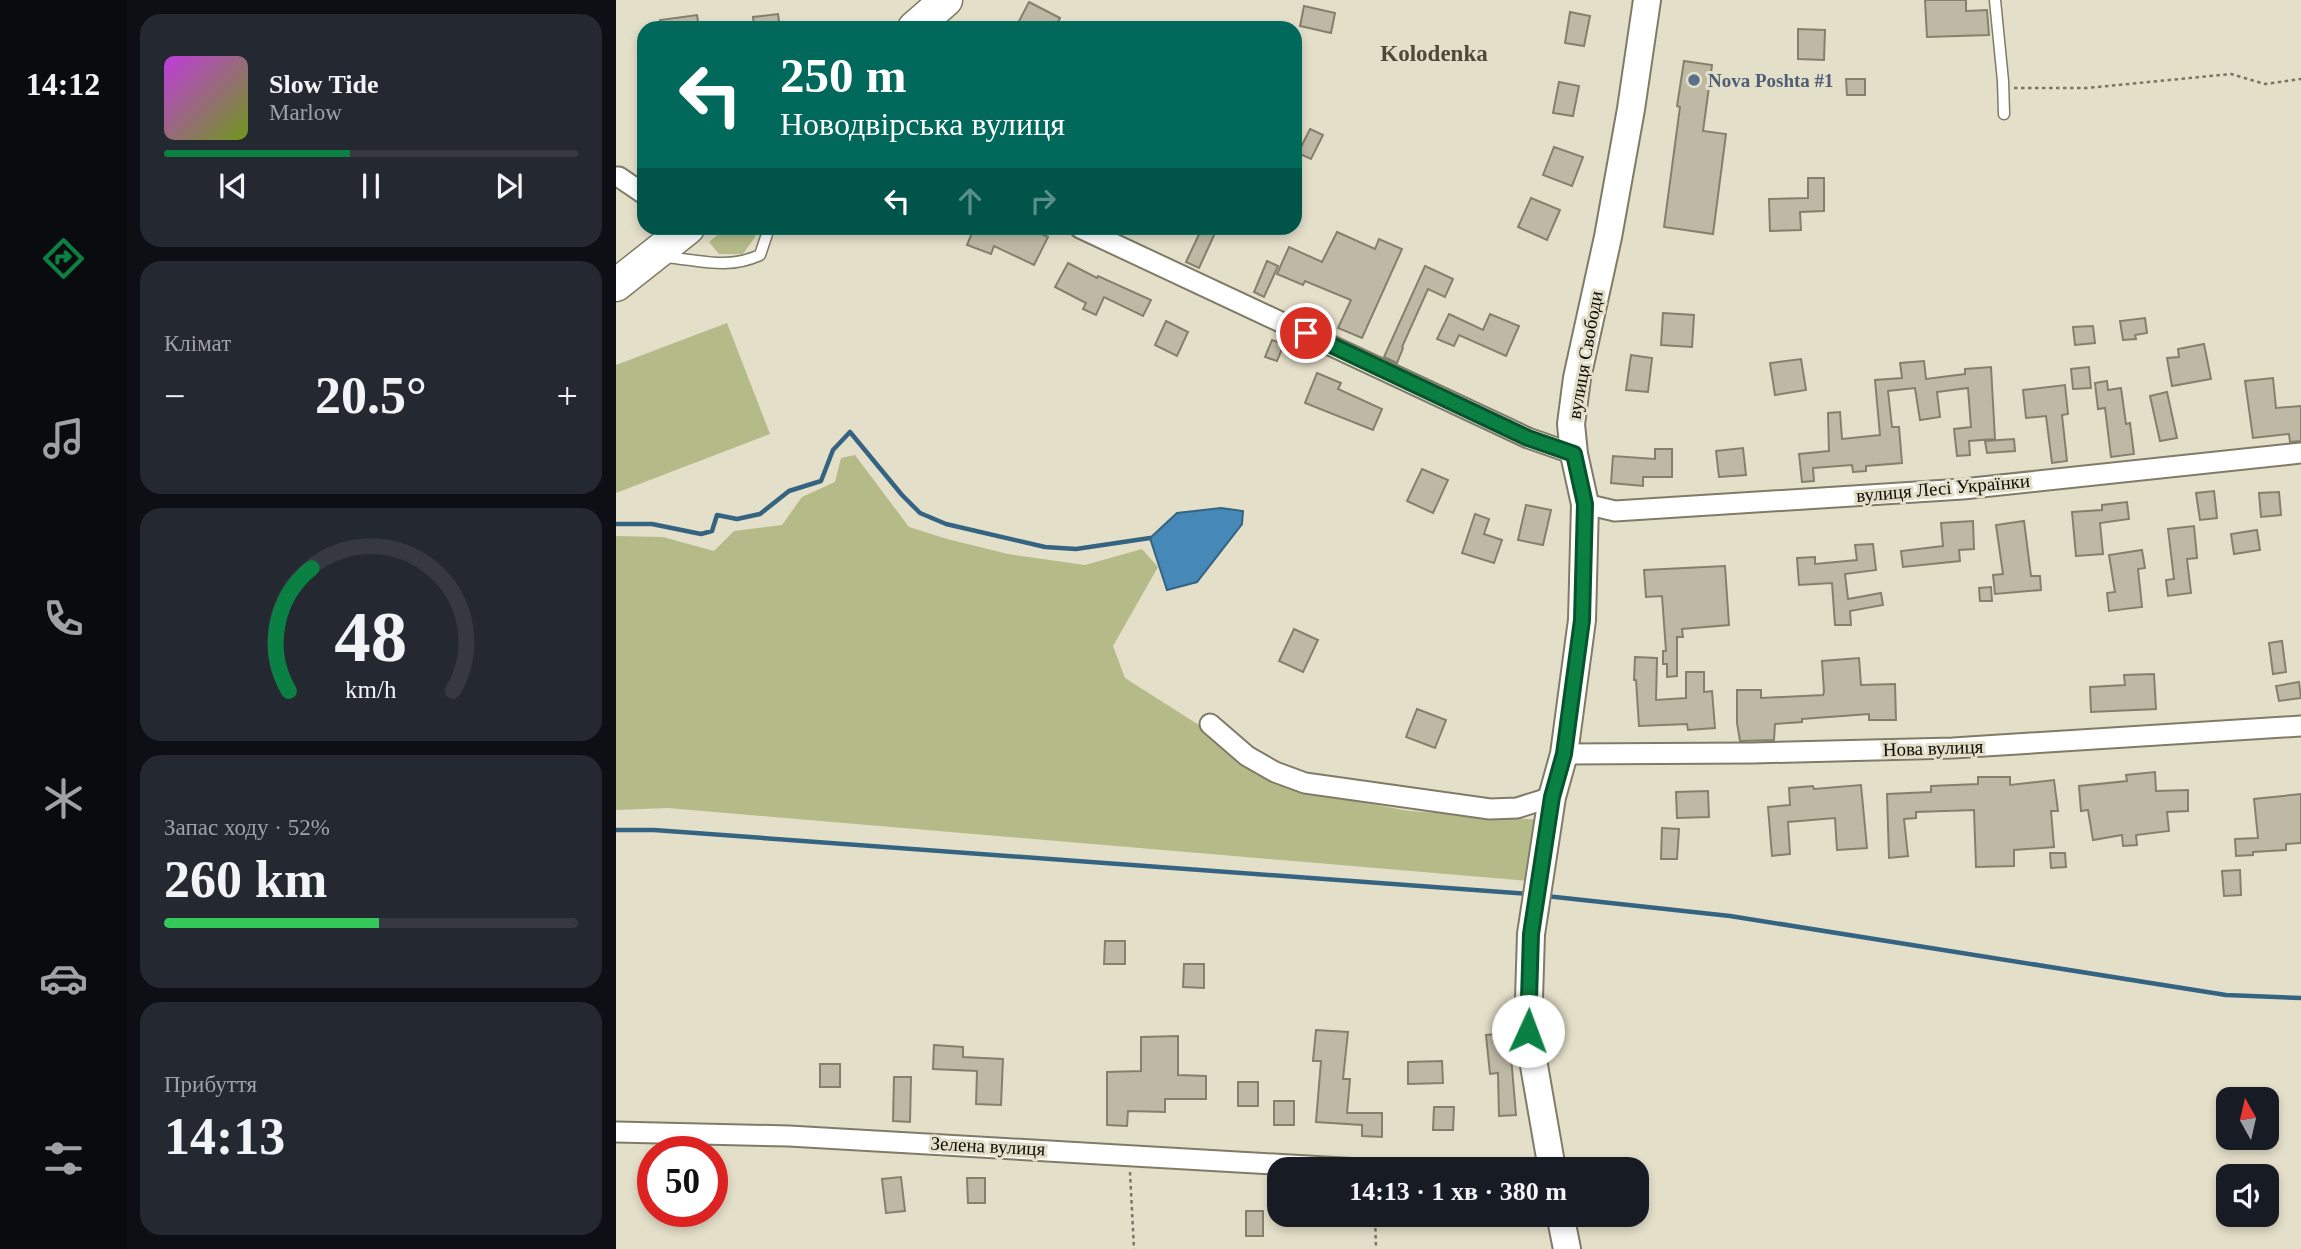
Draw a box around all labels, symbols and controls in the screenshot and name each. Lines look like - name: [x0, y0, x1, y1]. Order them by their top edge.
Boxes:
- district label: Kolodenka: [1380, 41, 1488, 66]
- text: 250 m: [780, 48, 907, 103]
- icon: left: [665, 49, 756, 140]
- text: 14:12: [26, 66, 100, 102]
- text: Slow Tide: [269, 70, 379, 99]
- place label: Nova Poshta #1: [1708, 70, 1834, 91]
- marker: Nova Poshta #1: [1686, 72, 1702, 88]
- text: Marlow: [269, 100, 342, 125]
- text: Новодвірська вулиця: [780, 106, 1065, 142]
- icon: previous: [214, 167, 252, 205]
- icon: pause: [352, 167, 390, 205]
- icon: next: [490, 167, 528, 205]
- icon: left: [878, 182, 916, 220]
- icon: ahead: [951, 182, 989, 220]
- icon: right: [1024, 182, 1062, 220]
- icon: directions: [39, 234, 88, 283]
- street label: вулиця Свободи: [1563, 289, 1607, 421]
- pin: [1276, 303, 1336, 363]
- icon: arrive: [1287, 314, 1325, 352]
- text: Клімат: [164, 331, 231, 356]
- text: 20.5°: [315, 367, 427, 424]
- text: −: [164, 375, 185, 417]
- text: +: [557, 375, 578, 417]
- icon: music: [39, 414, 88, 463]
- street label: вулиця Лесі Українки: [1855, 470, 2031, 506]
- icon: phone: [39, 594, 88, 643]
- text: 48: [335, 596, 407, 677]
- text: km/h: [345, 675, 397, 702]
- street label: Нова вулиця: [1882, 736, 1984, 760]
- icon: climate: [39, 774, 88, 823]
- text: Запас ходу · 52%: [164, 815, 330, 840]
- text: 260 km: [164, 851, 327, 908]
- icon: car: [39, 954, 88, 1003]
- position arrow: [1491, 994, 1565, 1068]
- text: Прибуття: [164, 1072, 257, 1097]
- north arrow: [2216, 1087, 2278, 1150]
- map controls: [2216, 1087, 2279, 1227]
- text: 14:13: [164, 1108, 285, 1165]
- street label: Зелена вулиця: [930, 1133, 1046, 1160]
- icon: filters: [39, 1134, 88, 1183]
- speed limit sign: 50: [637, 1136, 728, 1227]
- button: sound: [2216, 1164, 2279, 1227]
- text: 14:13 · 1 хв · 380 m: [1349, 1177, 1567, 1206]

